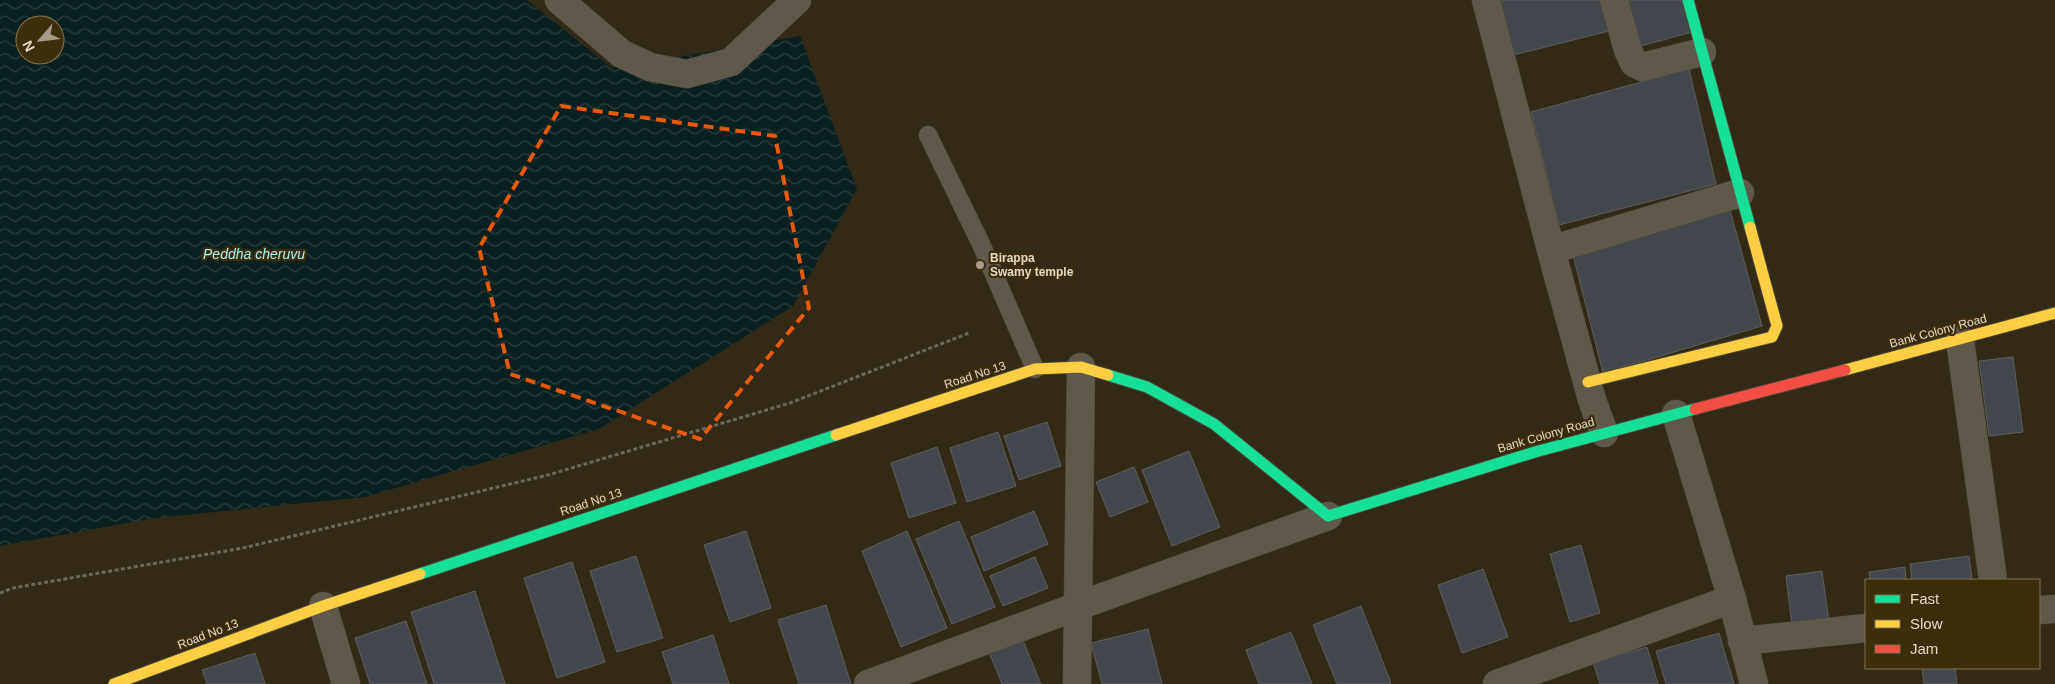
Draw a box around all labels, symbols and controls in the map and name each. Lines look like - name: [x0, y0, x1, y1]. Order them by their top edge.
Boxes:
- north arrow: [15, 15, 65, 65]
- text: N: [19, 38, 38, 54]
- water label: Peddha cheruvu: [203, 246, 305, 262]
- place label: Birappa Swamy temple: [990, 251, 1074, 279]
- marker: Birappa Swamy temple: [974, 259, 986, 271]
- street label: Bank Colony Road: [1888, 311, 1988, 351]
- street label: Road No 13: [942, 358, 1008, 392]
- street label: Bank Colony Road: [1496, 414, 1596, 456]
- street label: Road No 13: [558, 485, 624, 519]
- legend: [1865, 579, 2040, 669]
- text: Fast: [1910, 590, 1940, 607]
- text: Slow: [1910, 615, 1943, 632]
- street label: Road No 13: [176, 616, 241, 652]
- text: Jam: [1910, 640, 1938, 657]

